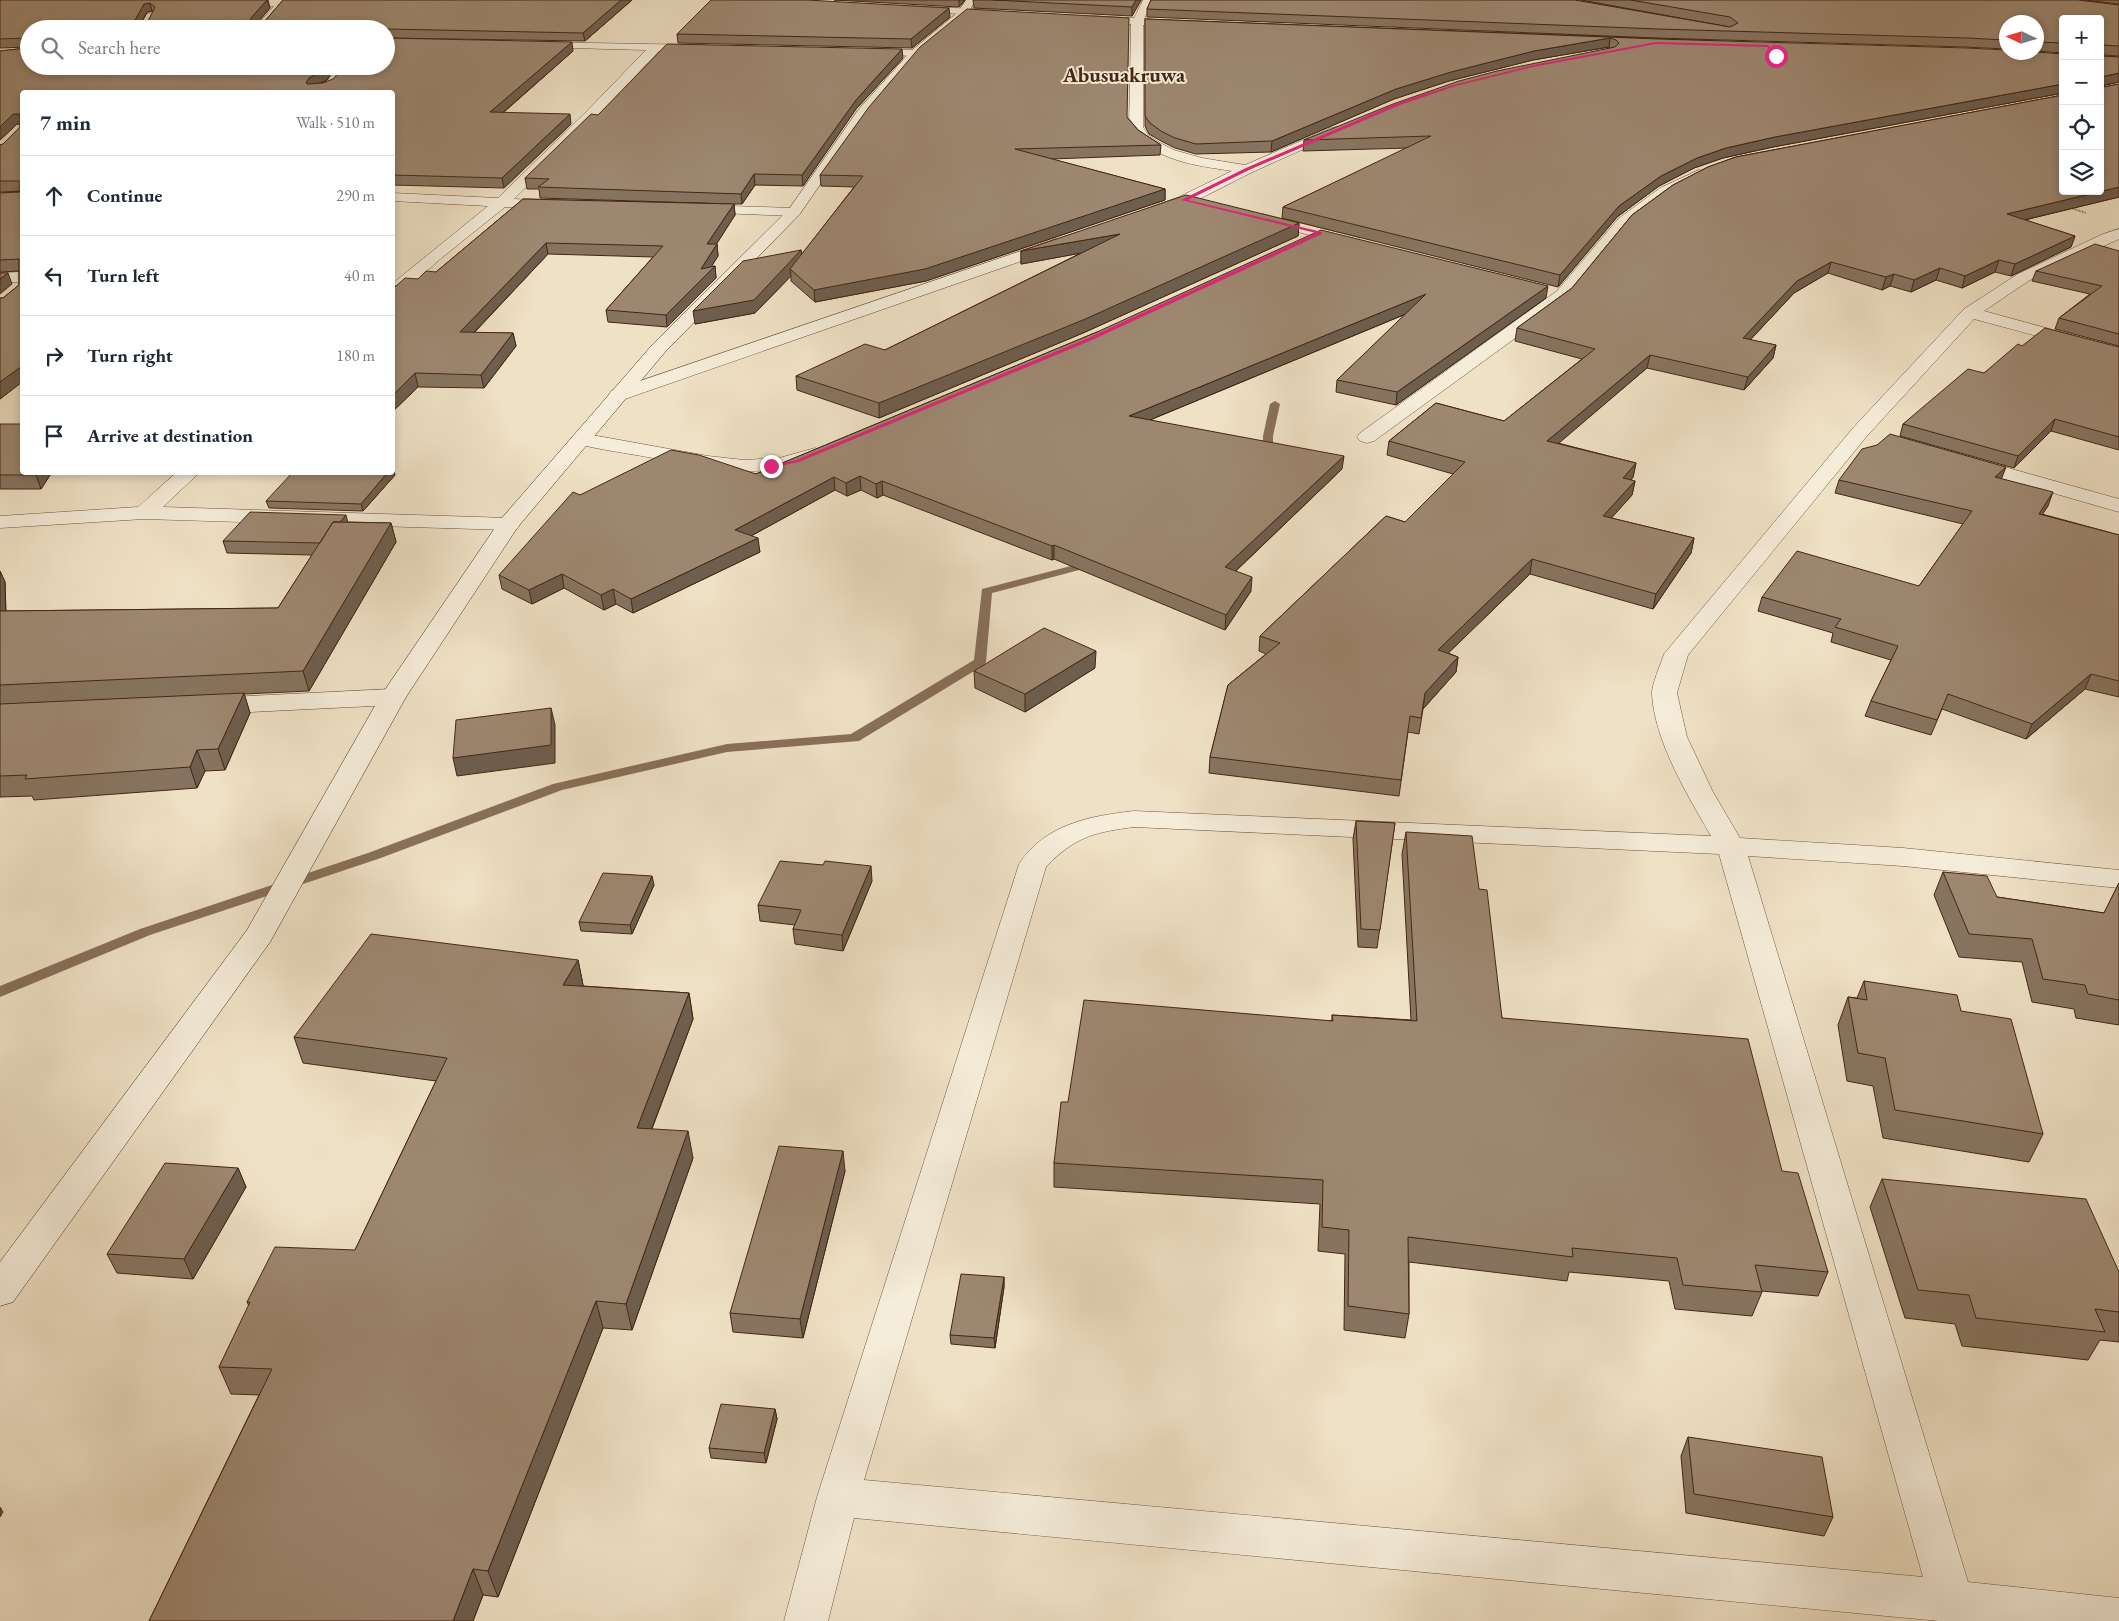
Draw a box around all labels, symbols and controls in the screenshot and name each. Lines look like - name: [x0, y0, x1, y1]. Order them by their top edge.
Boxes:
- north arrow: [1999, 15, 2044, 60]
- map controls: [2059, 15, 2104, 195]
- button: +: [2059, 15, 2104, 60]
- search box: [20, 20, 395, 75]
- icon: search: [38, 34, 66, 62]
- text: Search here: [78, 35, 160, 60]
- route start: [1765, 45, 1788, 68]
- button: −: [2059, 60, 2104, 105]
- district label: Abusuakruwa: [1062, 61, 1186, 88]
- button: locate: [2059, 105, 2104, 150]
- text: 7 min: [40, 109, 91, 136]
- text: Walk · 510 m: [296, 112, 375, 133]
- button: layers: [2059, 150, 2104, 195]
- icon: ahead: [40, 182, 68, 210]
- text: Continue: [87, 183, 162, 208]
- text: 290 m: [336, 185, 375, 206]
- icon: left: [40, 262, 68, 290]
- text: Turn left: [87, 263, 159, 288]
- text: 40 m: [344, 265, 375, 286]
- icon: right: [40, 342, 68, 370]
- text: Turn right: [87, 343, 173, 368]
- text: 180 m: [336, 345, 375, 366]
- icon: arrive: [40, 422, 68, 450]
- text: Arrive at destination: [87, 423, 253, 448]
- route end: [760, 455, 783, 478]

